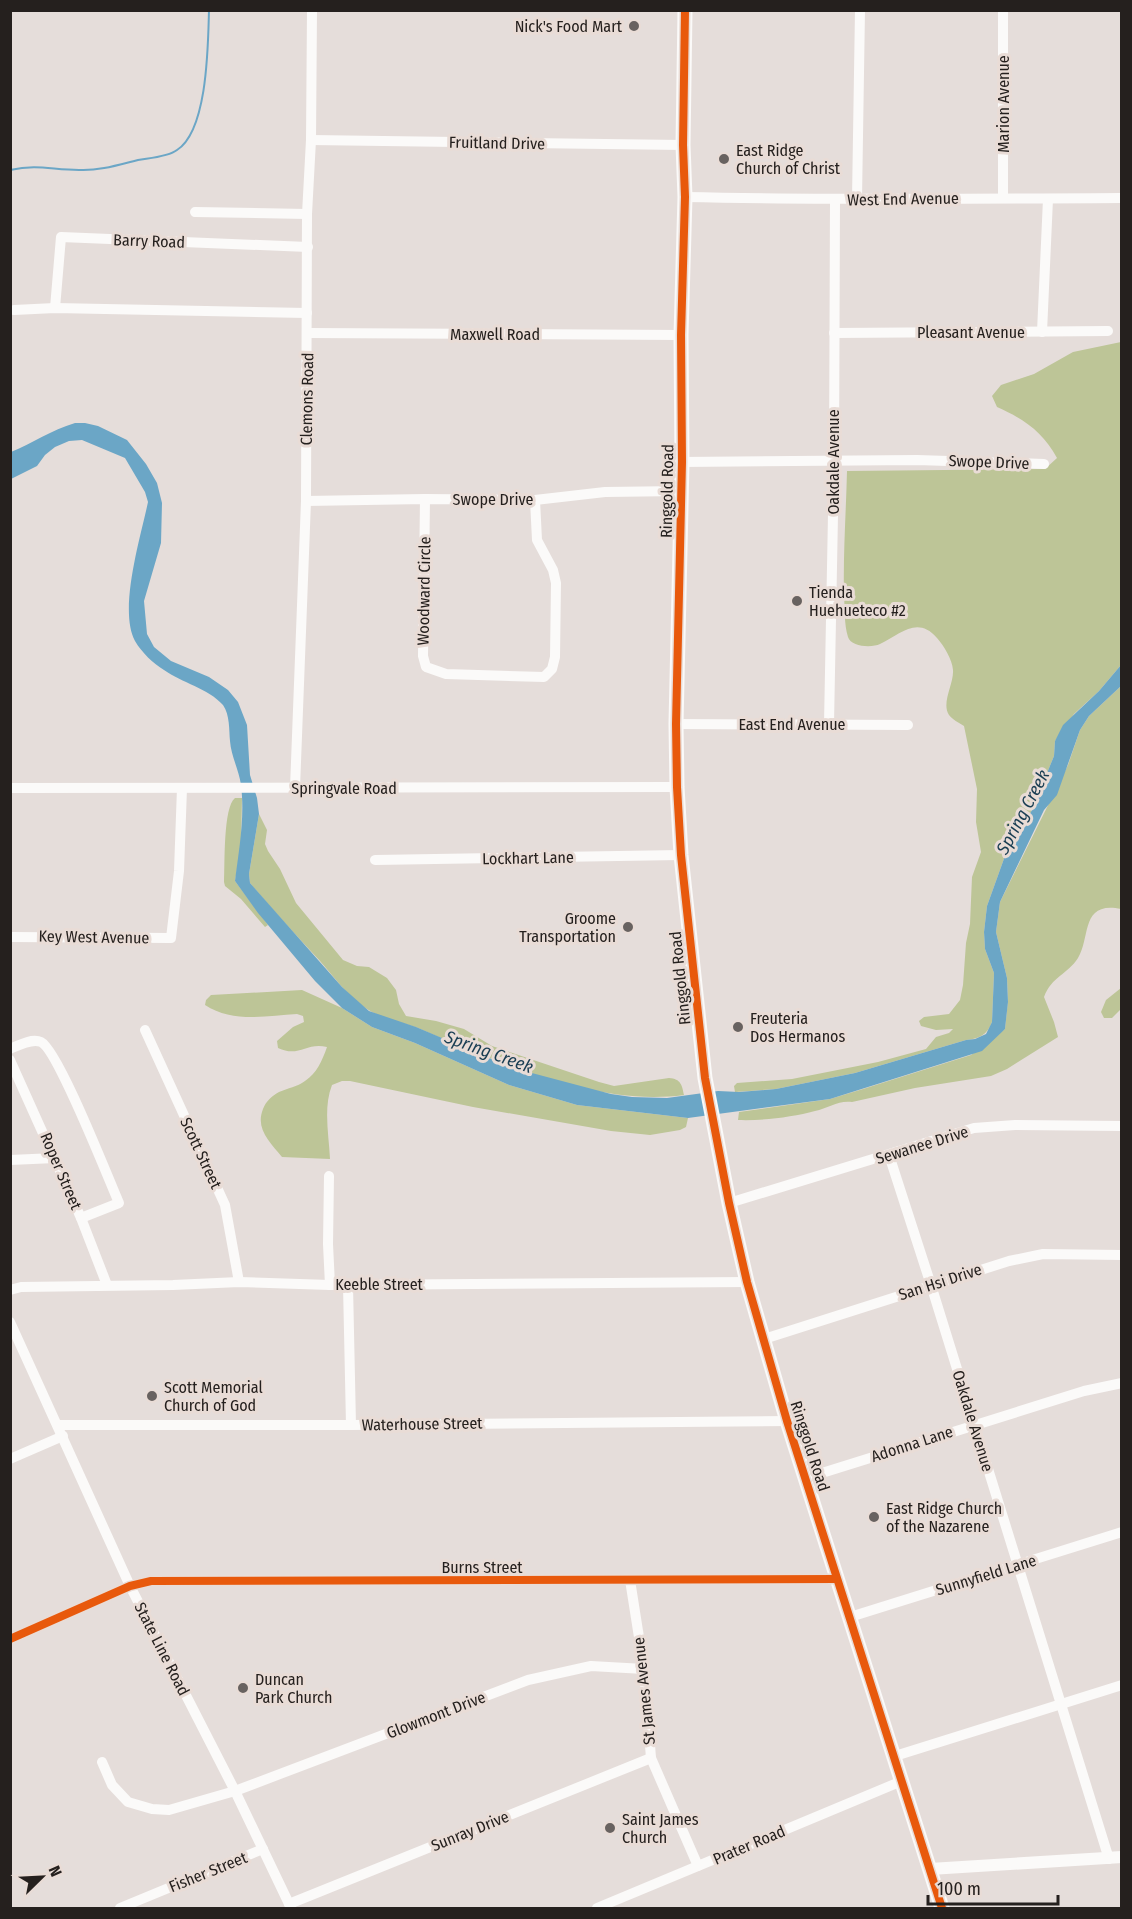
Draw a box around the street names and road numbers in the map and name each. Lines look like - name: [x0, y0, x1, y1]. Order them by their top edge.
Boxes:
- street label: Marion Avenue: [994, 55, 1013, 153]
- street label: Fruitland Drive: [449, 133, 545, 153]
- street label: West End Avenue: [847, 189, 959, 209]
- street label: Barry Road: [113, 230, 185, 252]
- street label: Pleasant Avenue: [917, 323, 1025, 342]
- street label: Maxwell Road: [450, 325, 540, 344]
- street label: Clemons Road: [297, 352, 317, 446]
- street label: Oakdale Avenue: [824, 409, 843, 515]
- street label: Ringgold Road: [657, 444, 677, 538]
- street label: Swope Drive: [948, 451, 1030, 473]
- street label: Swope Drive: [453, 490, 534, 509]
- street label: Woodward Circle: [414, 536, 434, 646]
- street label: East End Avenue: [738, 715, 846, 734]
- street label: Springvale Road: [291, 779, 397, 798]
- street label: Lockhart Lane: [482, 848, 574, 868]
- street label: Key West Avenue: [39, 927, 150, 947]
- street label: Ringgold Road: [666, 930, 694, 1026]
- street label: Scott Street: [176, 1114, 226, 1192]
- street label: Sewanee Drive: [873, 1122, 971, 1168]
- street label: Roper Street: [36, 1130, 86, 1213]
- street label: San Hsi Drive: [896, 1260, 984, 1304]
- street label: Keeble Street: [335, 1275, 424, 1294]
- street label: Oakdale Avenue: [949, 1368, 997, 1474]
- street label: Ringgold Road: [786, 1398, 834, 1494]
- street label: Waterhouse Street: [361, 1413, 483, 1435]
- street label: Adonna Lane: [869, 1422, 955, 1466]
- street label: Sunnyfield Lane: [933, 1551, 1039, 1599]
- street label: Burns Street: [441, 1558, 523, 1577]
- street label: State Line Road: [130, 1599, 194, 1699]
- street label: St James Avenue: [629, 1636, 659, 1746]
- street label: Glowmont Drive: [384, 1687, 488, 1743]
- street label: Sunray Drive: [428, 1807, 512, 1855]
- street label: Prater Road: [710, 1821, 788, 1869]
- street label: Fisher Street: [166, 1847, 250, 1896]

